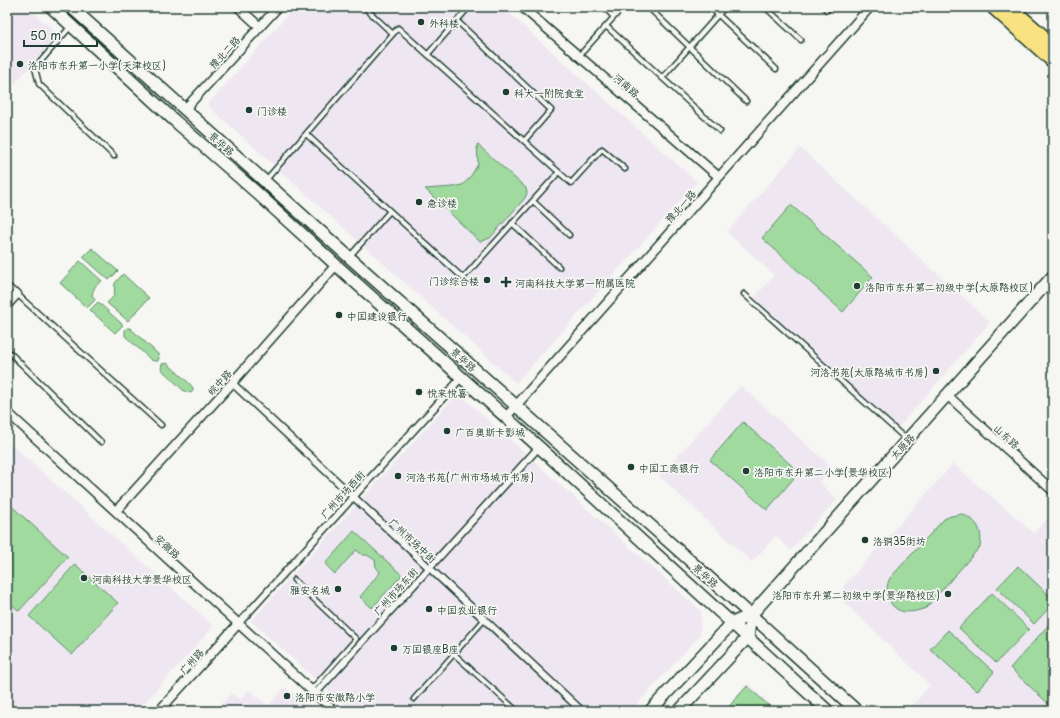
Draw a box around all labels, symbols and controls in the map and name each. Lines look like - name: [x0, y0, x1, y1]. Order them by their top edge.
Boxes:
- place label: 外科楼: [429, 15, 459, 30]
- marker: 外科楼: [416, 17, 426, 27]
- scale bar: [24, 22, 97, 48]
- text: 50 m: [30, 26, 61, 44]
- street label: 豫北二路: [205, 32, 243, 72]
- place label: 洛阳市东升第一小学(天津校区): [28, 57, 166, 72]
- marker: 洛阳市东升第一小学(天津校区): [15, 59, 25, 69]
- street label: 河南路: [611, 69, 643, 101]
- place label: 科大一附院食堂: [514, 85, 584, 100]
- marker: 科大一附院食堂: [501, 87, 511, 97]
- place label: 门诊楼: [257, 103, 287, 118]
- marker: 门诊楼: [244, 105, 254, 115]
- street label: 景华路: [206, 127, 238, 159]
- street label: 豫北一路: [661, 186, 699, 226]
- place label: 急诊楼: [427, 195, 457, 210]
- marker: 急诊楼: [414, 197, 424, 207]
- place label: 门诊综合楼: [429, 273, 479, 288]
- marker: 门诊综合楼: [482, 275, 492, 285]
- place label: 河南科技大学第一附属医院: [515, 275, 635, 290]
- marker: 河南科技大学第一附属医院: [500, 276, 512, 288]
- place label: 洛阳市东升第二初级中学(太原路校区): [865, 279, 1033, 294]
- marker: 洛阳市东升第二初级中学(太原路校区): [852, 281, 862, 291]
- place label: 中国建设银行: [347, 308, 407, 323]
- marker: 中国建设银行: [334, 310, 344, 320]
- street label: 景华路: [448, 343, 480, 375]
- place label: 河洛书苑(太原路城市书房): [810, 364, 928, 379]
- street label: 皖中路: [203, 366, 235, 398]
- marker: 河洛书苑(太原路城市书房): [931, 366, 941, 376]
- place label: 悦来悦喜: [427, 385, 467, 400]
- marker: 悦来悦喜: [414, 387, 424, 397]
- street label: 山东路: [991, 420, 1023, 452]
- place label: 广百奥斯卡影城: [455, 424, 525, 439]
- marker: 广百奥斯卡影城: [442, 426, 452, 436]
- street label: 太原路: [886, 430, 918, 462]
- place label: 中国工商银行: [639, 460, 699, 475]
- marker: 中国工商银行: [626, 462, 636, 472]
- place label: 洛阳市东升第二小学(景华校区): [754, 464, 892, 479]
- marker: 洛阳市东升第二小学(景华校区): [741, 466, 751, 476]
- street label: 广州市场西街: [316, 467, 368, 521]
- place label: 河洛书苑(广州市场城市书房): [406, 469, 534, 484]
- marker: 河洛书苑(广州市场城市书房): [393, 471, 403, 481]
- street label: 广州市场中街: [386, 514, 440, 566]
- street label: 安徽路: [152, 530, 184, 562]
- place label: 洛铜35街坊: [873, 533, 926, 548]
- marker: 洛铜35街坊: [860, 535, 870, 545]
- street label: 景华路: [690, 559, 722, 591]
- street label: 广州市场东街: [369, 564, 421, 618]
- place label: 河南科技大学景华校区: [92, 571, 192, 586]
- marker: 河南科技大学景华校区: [79, 573, 89, 583]
- place label: 雅安名城: [290, 582, 330, 597]
- marker: 雅安名城: [333, 584, 343, 594]
- place label: 洛阳市东升第二初级中学(景华路校区): [772, 587, 940, 602]
- marker: 洛阳市东升第二初级中学(景华路校区): [943, 589, 953, 599]
- place label: 中国农业银行: [437, 602, 497, 617]
- marker: 中国农业银行: [424, 604, 434, 614]
- place label: 万国银座B座: [402, 641, 459, 656]
- marker: 万国银座B座: [389, 643, 399, 653]
- street label: 广州路: [175, 645, 207, 677]
- place label: 洛阳市安徽路小学: [295, 689, 375, 704]
- marker: 洛阳市安徽路小学: [282, 691, 292, 701]

